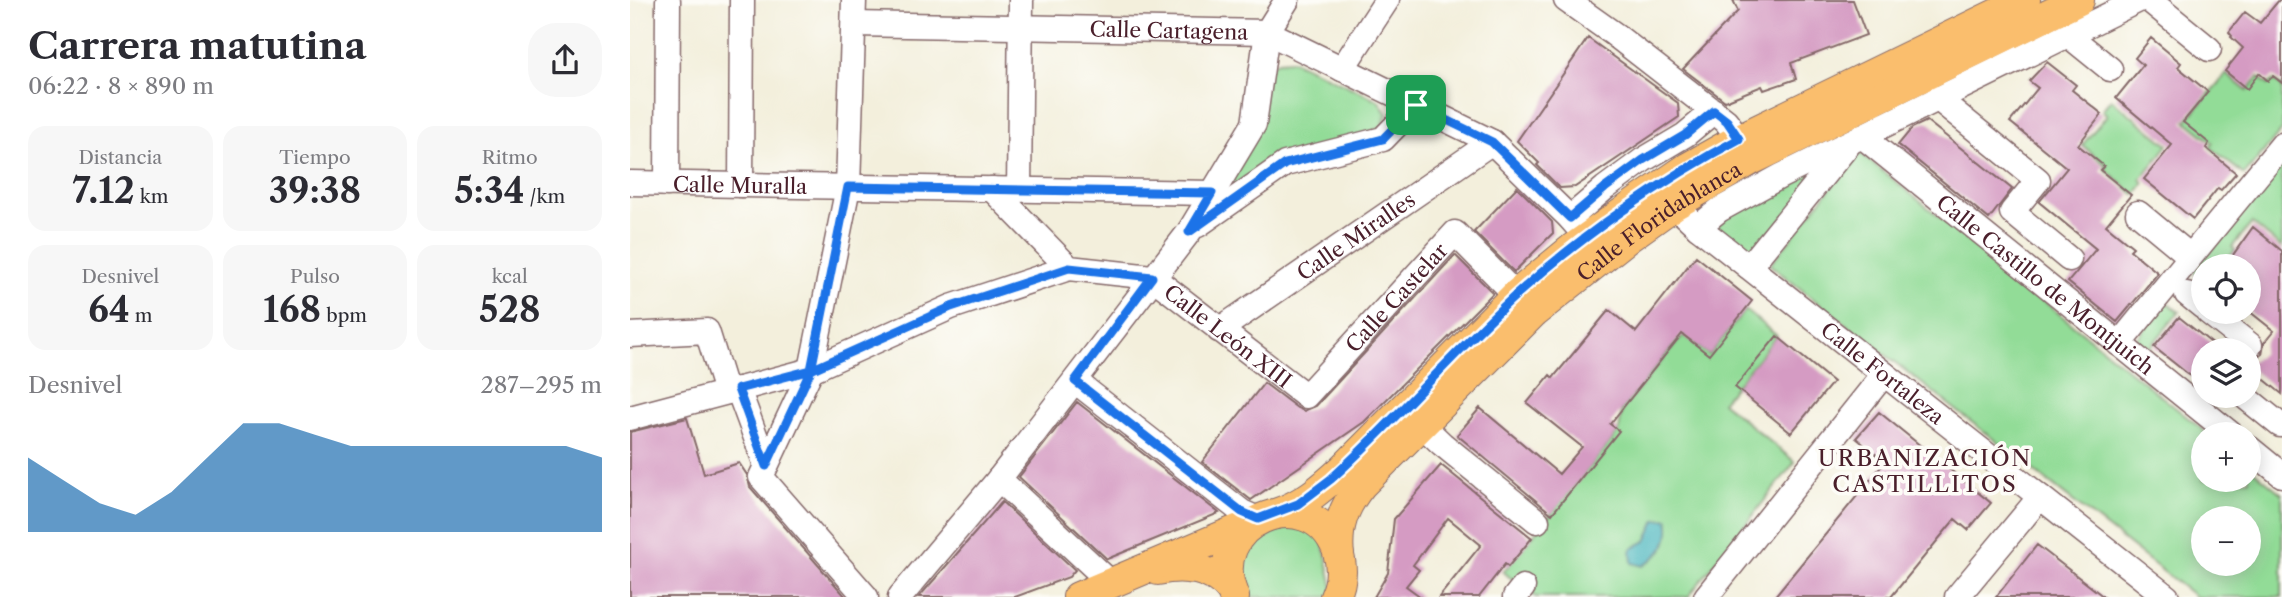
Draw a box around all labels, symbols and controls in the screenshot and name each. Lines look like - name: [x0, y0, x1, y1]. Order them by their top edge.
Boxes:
- street label: Calle Cartagena: [1089, 16, 1249, 44]
- text: Carrera matutina: [28, 22, 367, 69]
- button: share: [528, 23, 602, 97]
- text: 06:22 · 8 × 890 m: [28, 72, 214, 100]
- pin: [1386, 75, 1446, 135]
- icon: arrive: [1397, 86, 1435, 124]
- text: Distancia: [78, 146, 162, 169]
- text: Tiempo: [279, 146, 351, 169]
- text: Ritmo: [482, 146, 538, 169]
- street label: Calle Floridablanca: [1572, 156, 1746, 286]
- text: 7.12: [72, 169, 135, 212]
- text: 39:38: [269, 169, 361, 212]
- text: 5:34: [454, 169, 524, 212]
- street label: Calle Muralla: [673, 171, 808, 199]
- text: km: [135, 185, 168, 208]
- text: /km: [524, 185, 565, 208]
- street label: Calle Miralles: [1292, 186, 1420, 285]
- street label: Calle Castillo de Montjuich: [1932, 189, 2159, 379]
- street label: Calle Castelar: [1340, 238, 1452, 357]
- map controls: [2191, 254, 2261, 576]
- button: locate: [2191, 254, 2261, 324]
- text: Desnivel: [81, 265, 159, 288]
- text: Pulso: [290, 265, 340, 288]
- text: kcal: [492, 265, 528, 288]
- street label: Calle León XIII: [1159, 279, 1297, 393]
- text: 64: [88, 288, 130, 331]
- text: 168: [263, 288, 321, 331]
- text: 528: [479, 288, 540, 331]
- text: m: [130, 304, 153, 327]
- text: bpm: [321, 304, 367, 327]
- street label: Calle Fortaleza: [1816, 317, 1950, 430]
- button: layers: [2191, 338, 2261, 408]
- text: Desnivel: [28, 371, 122, 399]
- text: 287–295 m: [481, 371, 602, 399]
- button: +: [2191, 422, 2261, 492]
- district label: URBANIZACIÓN CASTILLITOS: [1818, 444, 2032, 498]
- button: −: [2191, 506, 2261, 576]

